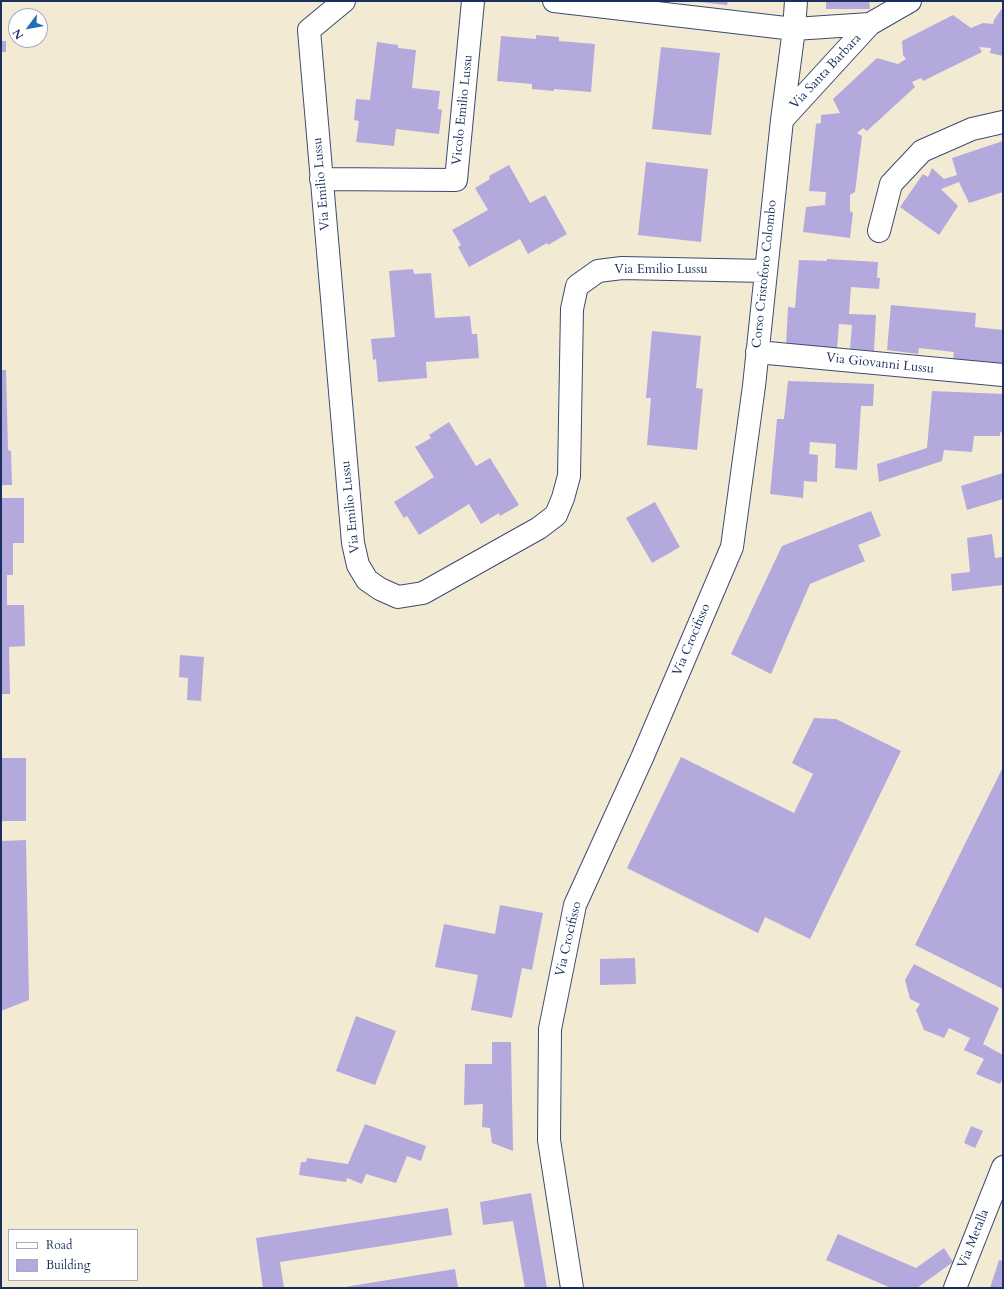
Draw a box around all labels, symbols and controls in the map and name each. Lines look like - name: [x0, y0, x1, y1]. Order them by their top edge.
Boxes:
- north arrow: [8, 8, 48, 48]
- text: N: [9, 26, 27, 42]
- street label: Via Santa Barbara: [787, 31, 865, 113]
- street label: Vicolo Emilio Lussu: [449, 54, 477, 166]
- street label: Via Emilio Lussu: [310, 137, 334, 231]
- street label: Corso Cristoforo Colombo: [749, 199, 781, 349]
- street label: Via Emilio Lussu: [614, 262, 708, 278]
- street label: Via Giovanni Lussu: [825, 351, 935, 377]
- street label: Via Emilio Lussu: [338, 460, 364, 554]
- street label: Via Crocifisso: [670, 602, 714, 678]
- street label: Via Crocifisso: [553, 900, 585, 978]
- street label: Via Metalla: [955, 1207, 993, 1271]
- legend: [8, 1229, 138, 1281]
- text: Road: [46, 1237, 72, 1253]
- text: Building: [46, 1257, 90, 1273]

